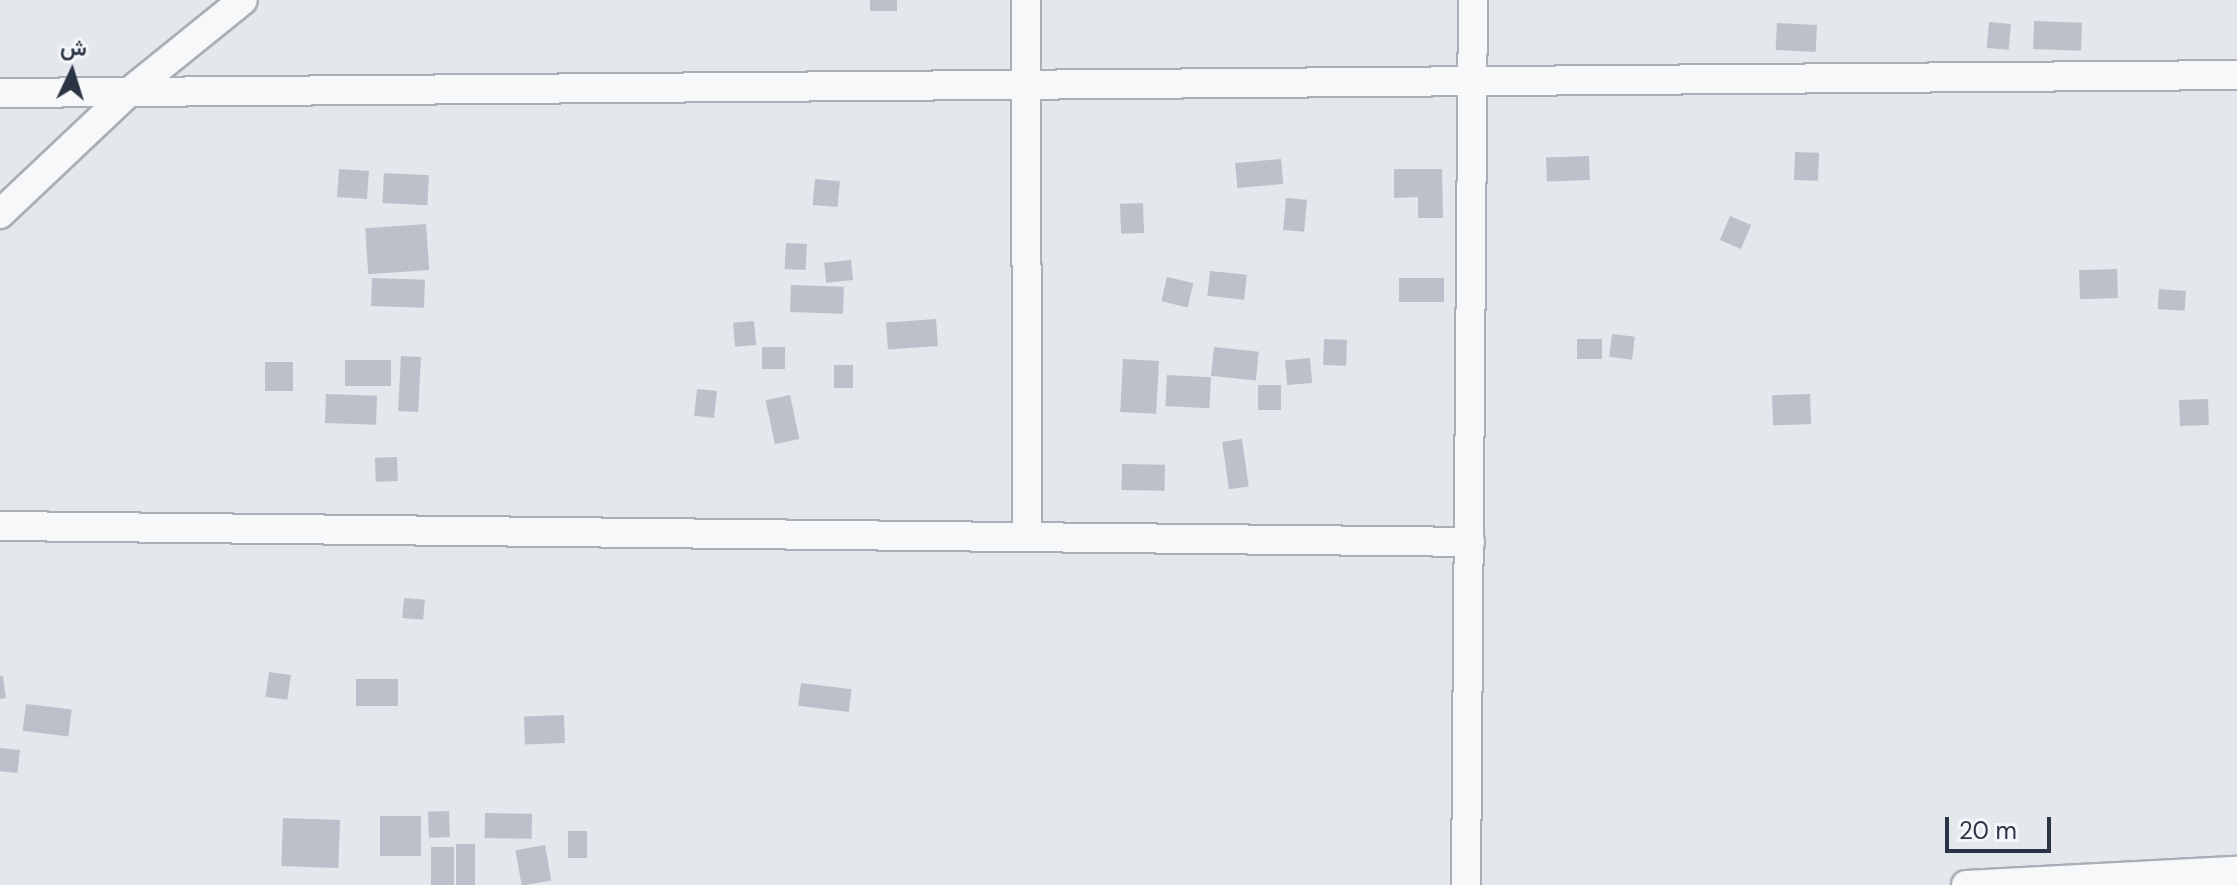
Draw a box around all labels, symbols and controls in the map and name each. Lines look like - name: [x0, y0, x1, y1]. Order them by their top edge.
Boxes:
- north arrow: [32, 32, 112, 112]
- text: ش: [60, 32, 88, 63]
- scale bar: [1949, 801, 2055, 851]
- text: 20 m: [1959, 815, 2017, 846]

